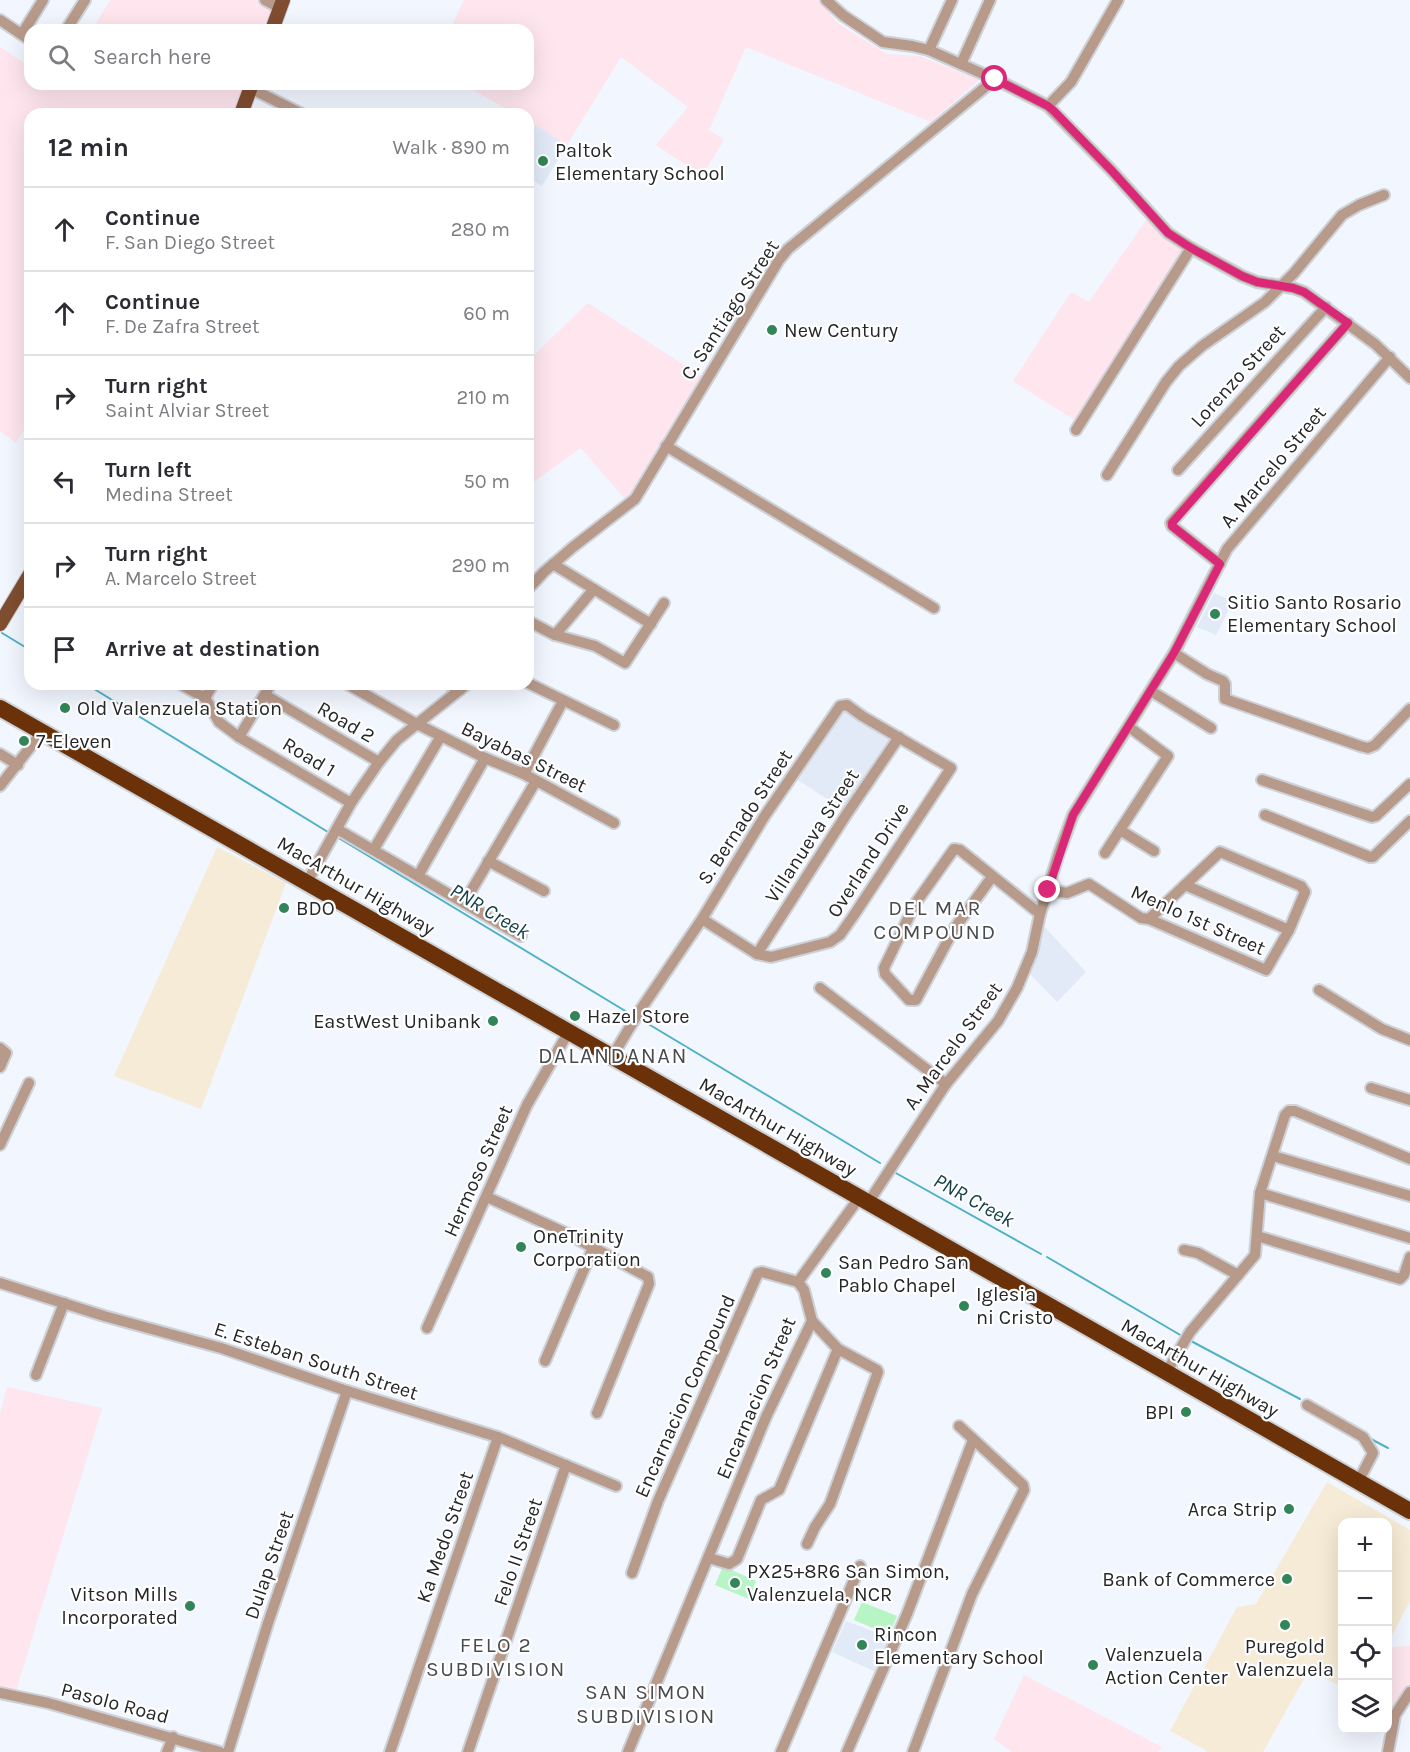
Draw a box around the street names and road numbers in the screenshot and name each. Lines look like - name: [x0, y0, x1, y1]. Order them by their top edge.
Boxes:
- street label: C. Santiago Street: [676, 235, 784, 384]
- street label: Lorenzo Street: [1186, 320, 1290, 432]
- street label: A. Marcelo Street: [1215, 401, 1331, 533]
- street label: Road 2: [313, 696, 379, 748]
- street label: Bayabas Street: [457, 717, 591, 798]
- street label: Road 1: [278, 732, 340, 782]
- street label: S. Bernado Street: [693, 745, 797, 889]
- street label: Villanueva Street: [760, 765, 864, 907]
- street label: Overland Drive: [822, 798, 914, 922]
- street label: MacArthur Highway: [273, 831, 439, 941]
- street label: Menlo 1st Street: [1127, 880, 1269, 960]
- street label: A. Marcelo Street: [899, 977, 1007, 1114]
- street label: MacArthur Highway: [695, 1072, 861, 1182]
- street label: Hermoso Street: [439, 1101, 517, 1240]
- street label: Encarnacion Compound: [630, 1291, 740, 1501]
- street label: Encarnacion Street: [711, 1313, 801, 1483]
- street label: MacArthur Highway: [1117, 1313, 1283, 1423]
- street label: E. Esteban South Street: [211, 1317, 421, 1405]
- street label: Ka Medo Street: [412, 1468, 478, 1606]
- street label: Felo II Street: [489, 1495, 547, 1609]
- street label: Dulap Street: [240, 1507, 298, 1622]
- street label: Pasolo Road: [58, 1678, 172, 1728]

